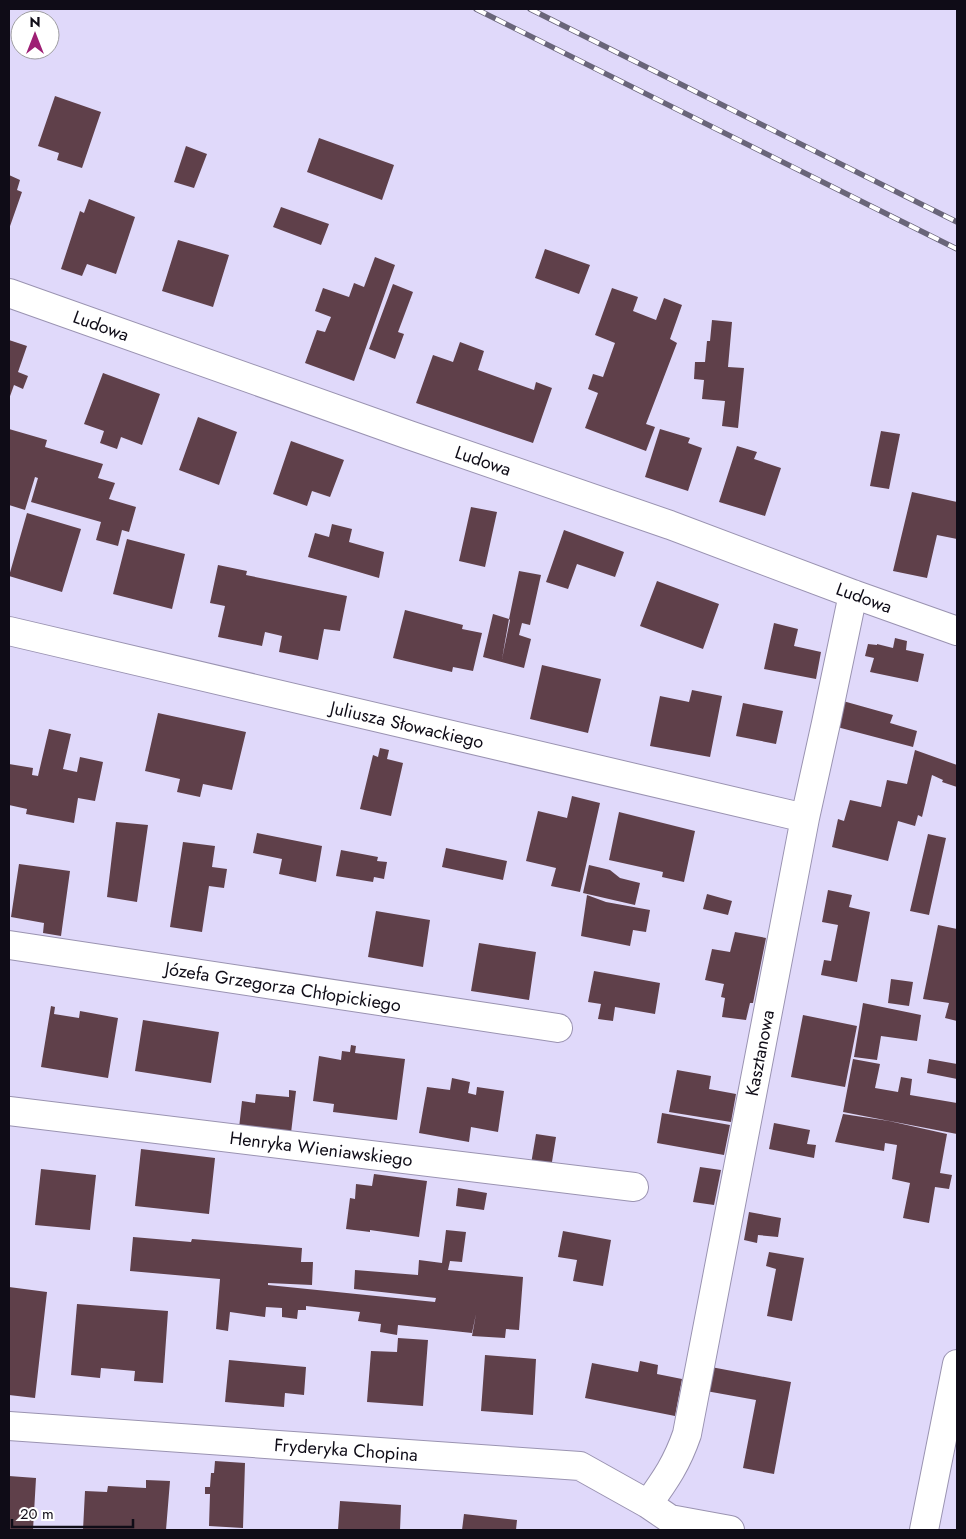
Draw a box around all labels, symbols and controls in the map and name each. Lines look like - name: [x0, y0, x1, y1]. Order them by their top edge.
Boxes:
- north arrow: [10, 10, 60, 60]
- text: N: [29, 12, 41, 32]
- street label: Ludowa: [69, 304, 133, 348]
- street label: Ludowa: [451, 439, 515, 483]
- street label: Ludowa: [832, 576, 896, 620]
- street label: Juliusza Słowackiego: [326, 694, 486, 755]
- street label: Józefa Grzegorza Chłopickiego: [161, 955, 403, 1019]
- street label: Kasztanowa: [739, 1008, 781, 1098]
- street label: Henryka Wieniawskiego: [228, 1125, 414, 1173]
- street label: Fryderyka Chopina: [273, 1432, 419, 1468]
- scale bar: [12, 1496, 134, 1528]
- text: 20 m: [20, 1503, 54, 1525]

